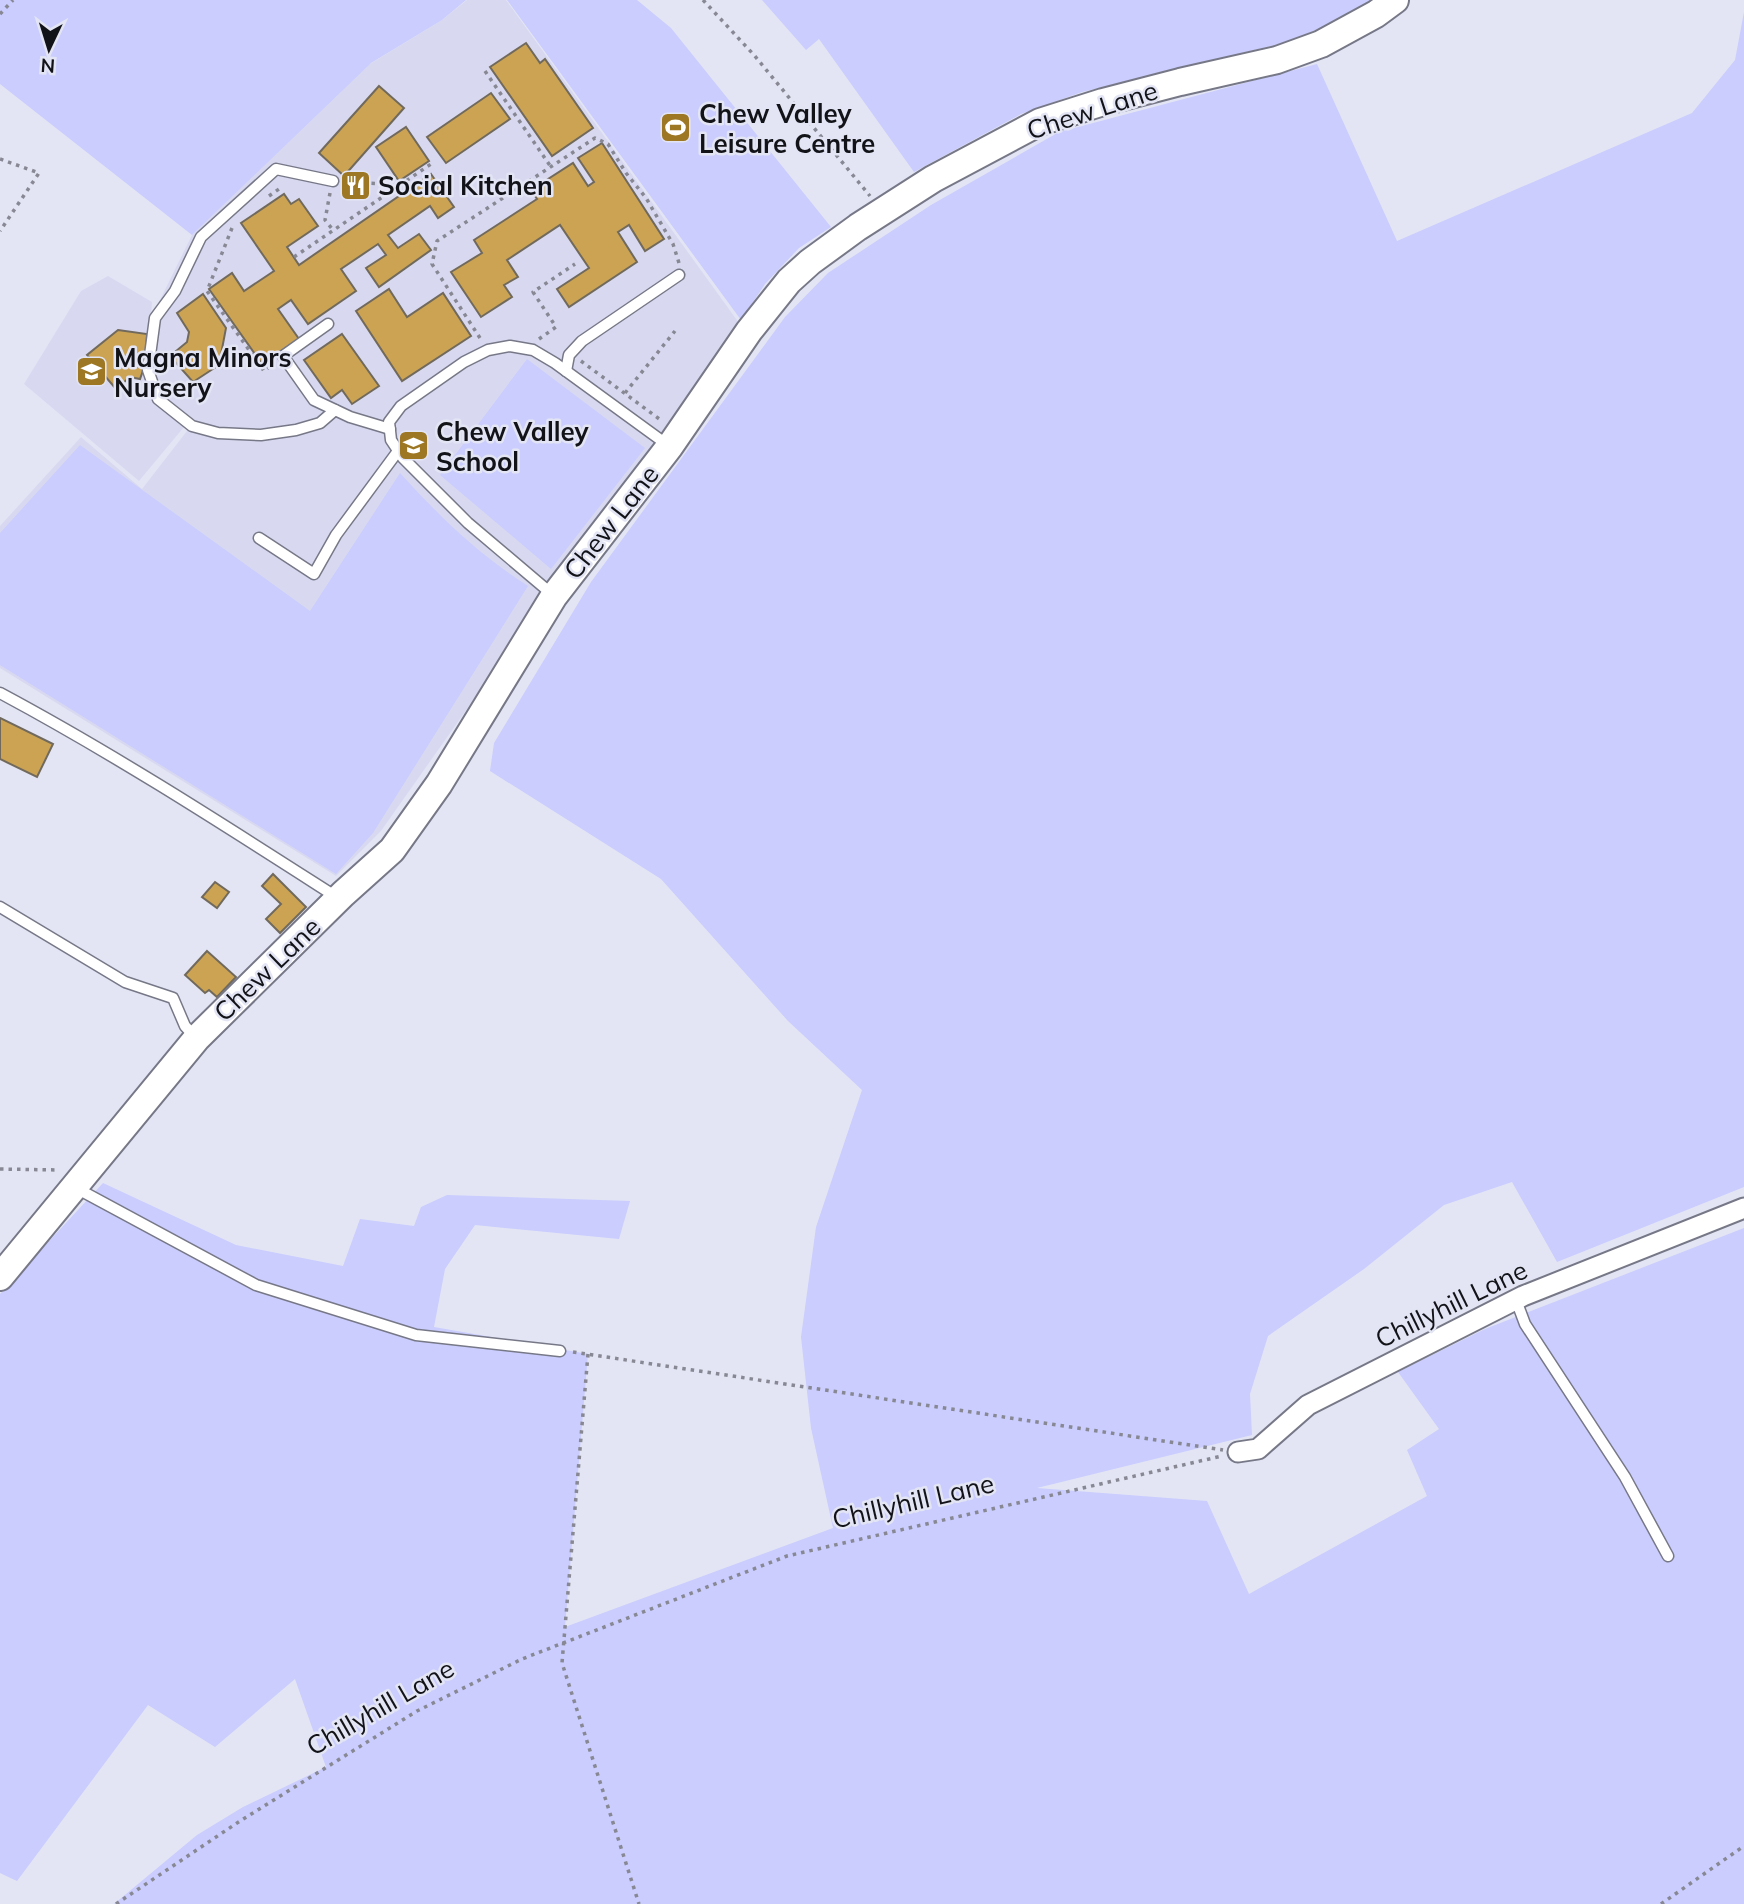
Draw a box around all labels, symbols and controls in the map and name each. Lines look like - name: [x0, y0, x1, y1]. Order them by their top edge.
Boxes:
- north arrow: [14, 14, 84, 84]
- text: N: [40, 53, 56, 78]
- street label: Chew Lane: [1022, 73, 1162, 147]
- place label: Chew Valley Leisure Centre: [699, 97, 875, 160]
- sports icon: Chew Valley Leisure Centre: [659, 111, 693, 145]
- restaurant icon: Social Kitchen: [338, 168, 372, 202]
- place label: Social Kitchen: [378, 169, 553, 202]
- place label: Magna Minors Nursery: [114, 341, 291, 404]
- school or university icon: Magna Minors Nursery: [74, 355, 108, 389]
- place label: Chew Valley School: [436, 415, 590, 478]
- school or university icon: Chew Valley School: [396, 429, 430, 463]
- street label: Chew Lane: [556, 458, 666, 586]
- street label: Chew Lane: [207, 910, 327, 1028]
- street label: Chillyhill Lane: [1370, 1253, 1532, 1355]
- street label: Chillyhill Lane: [829, 1466, 997, 1536]
- street label: Chillyhill Lane: [300, 1651, 460, 1763]

